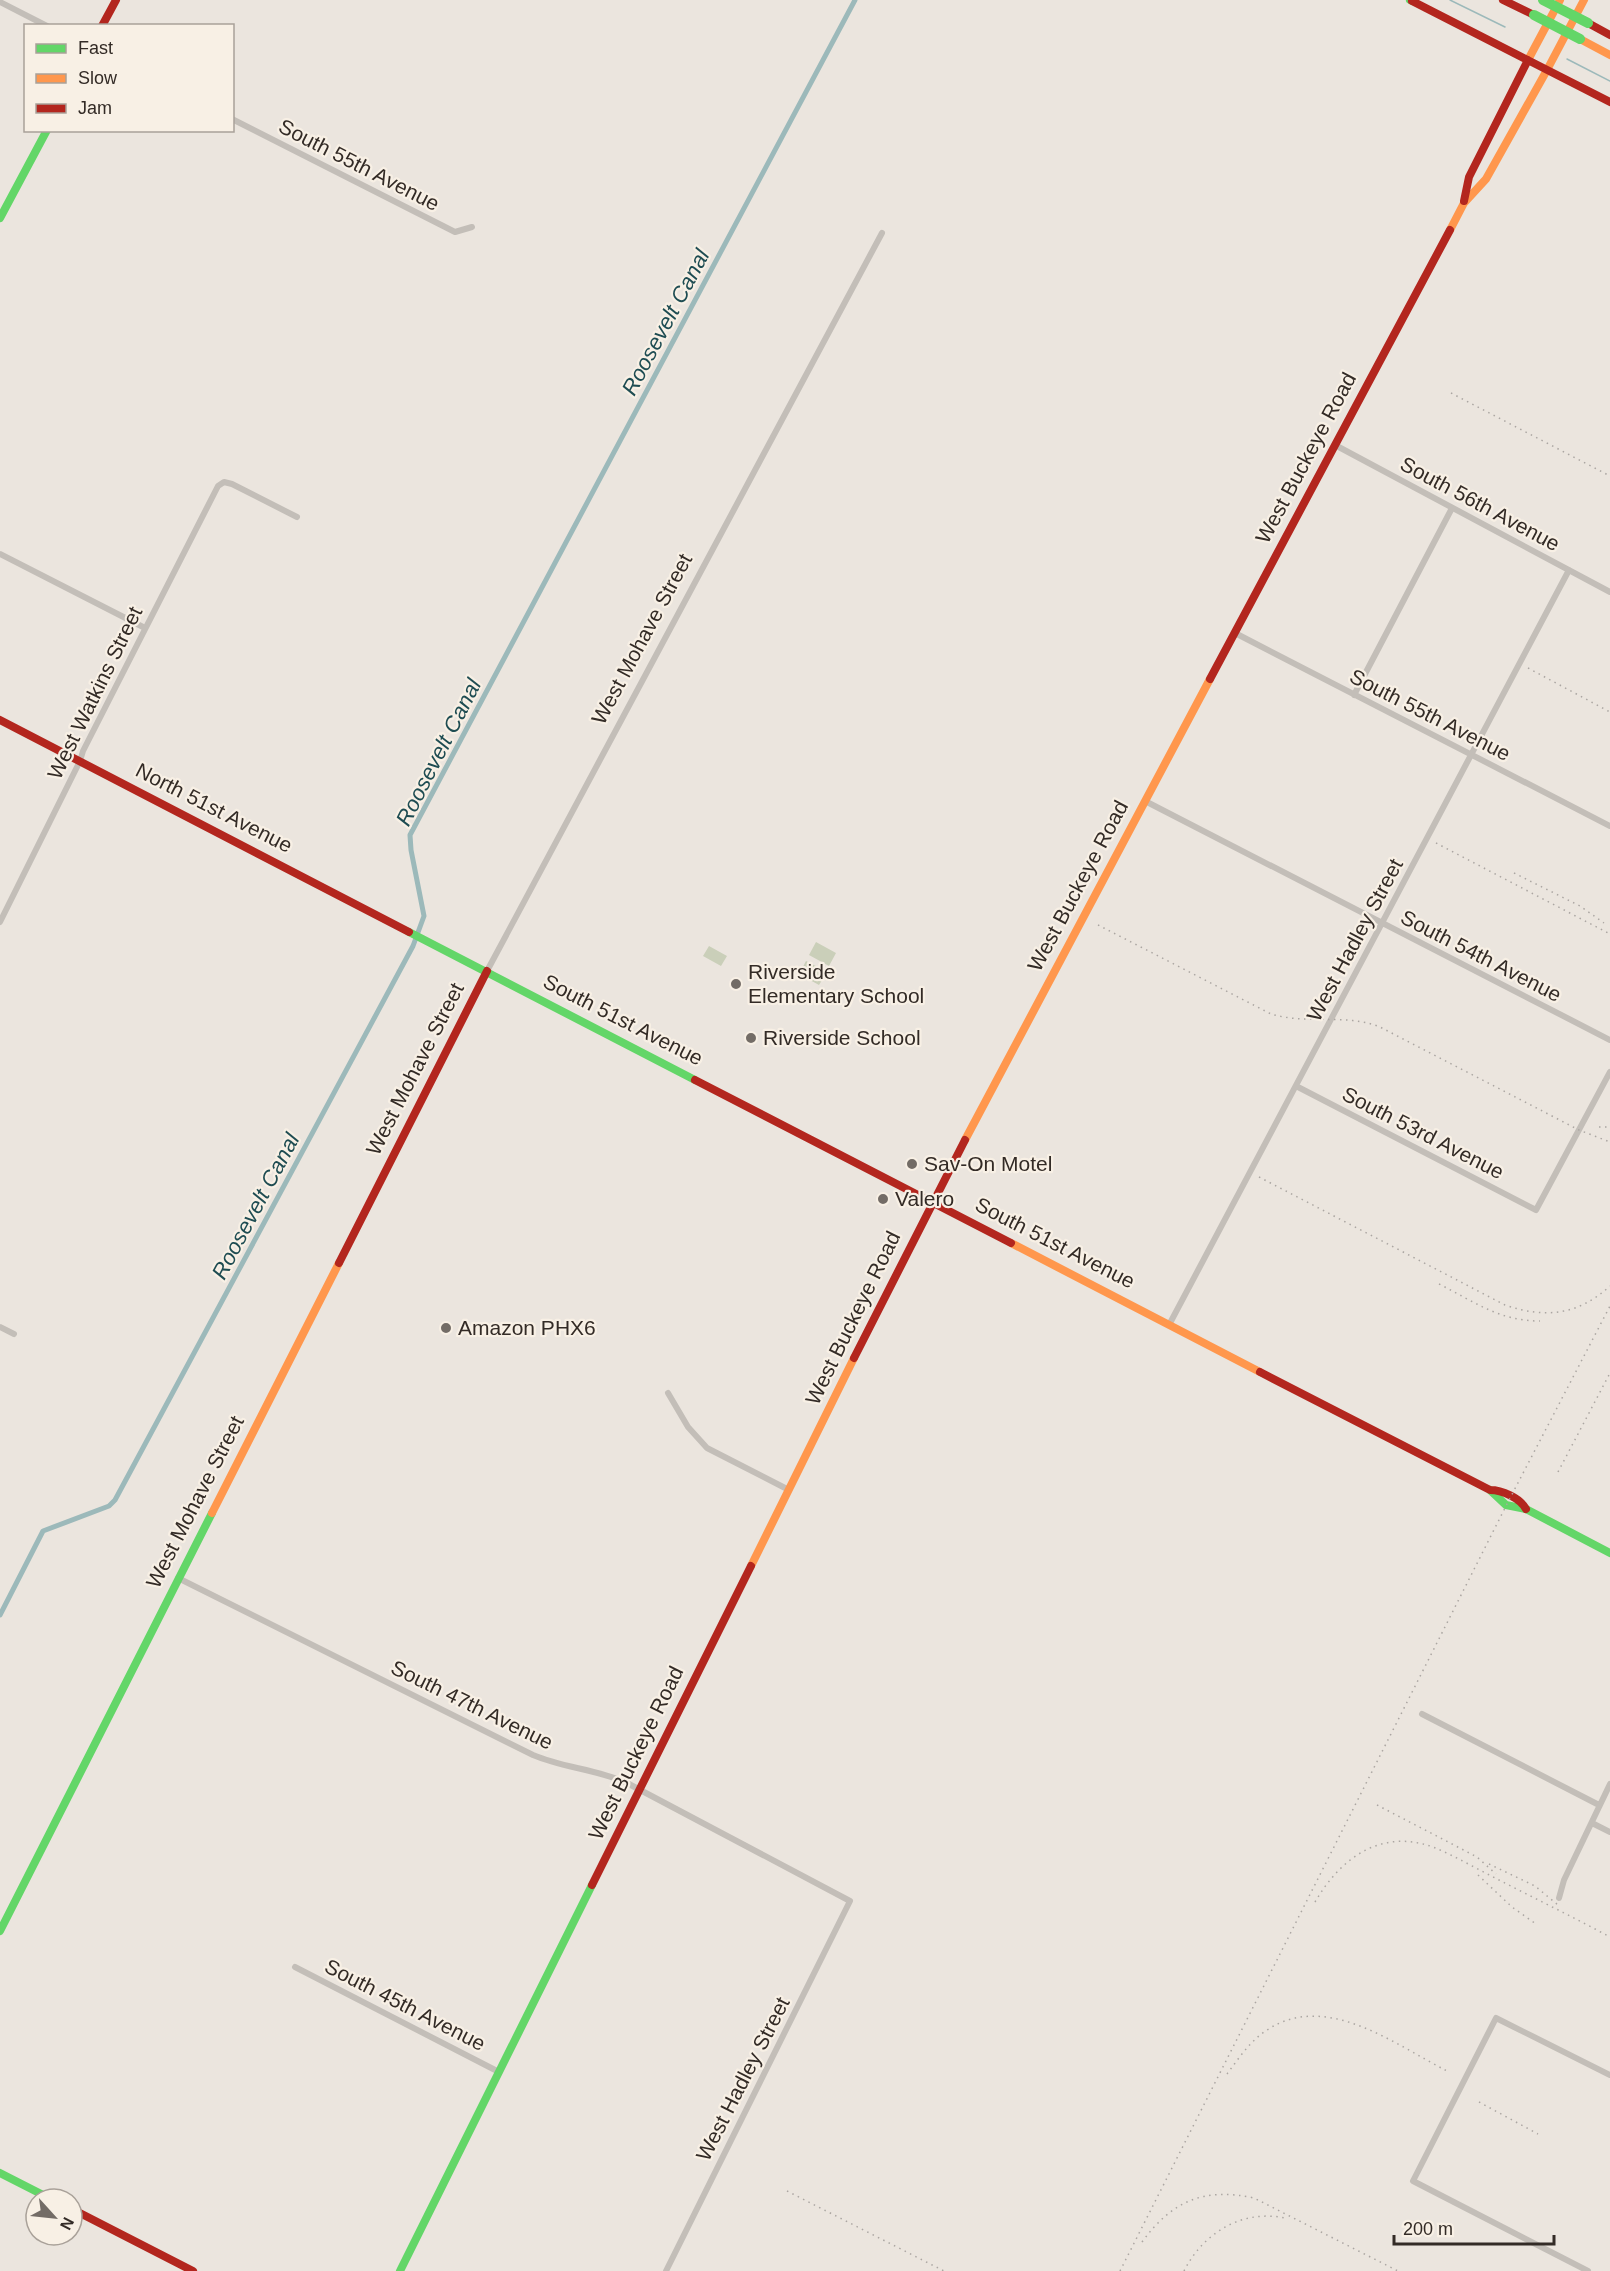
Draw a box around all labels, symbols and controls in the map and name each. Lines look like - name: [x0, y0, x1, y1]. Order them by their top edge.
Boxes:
- legend: [24, 24, 234, 132]
- text: Fast: [78, 38, 113, 58]
- text: Slow: [78, 68, 118, 88]
- text: Jam: [78, 98, 112, 118]
- street label: South 55th Avenue: [275, 114, 443, 215]
- water label: Roosevelt Canal: [617, 244, 715, 399]
- street label: West Buckeye Road: [1251, 369, 1360, 547]
- street label: South 56th Avenue: [1397, 452, 1564, 555]
- street label: West Mohave Street: [587, 549, 696, 728]
- street label: West Watkins Street: [43, 603, 146, 783]
- street label: South 55th Avenue: [1346, 664, 1514, 765]
- water label: Roosevelt Canal: [391, 674, 487, 830]
- street label: North 51st Avenue: [132, 758, 296, 857]
- street label: West Buckeye Road: [1023, 797, 1132, 975]
- street label: West Hadley Street: [1302, 855, 1407, 1025]
- street label: South 54th Avenue: [1397, 905, 1565, 1006]
- place label: Riverside Elementary School: [748, 960, 924, 1007]
- street label: South 51st Avenue: [540, 969, 707, 1070]
- marker: Riverside Elementary School: [729, 977, 743, 991]
- street label: West Mohave Street: [361, 979, 468, 1159]
- place label: Riverside School: [763, 1026, 921, 1049]
- marker: Riverside School: [744, 1031, 758, 1045]
- street label: South 53rd Avenue: [1339, 1082, 1508, 1183]
- water label: Roosevelt Canal: [207, 1128, 305, 1283]
- place label: Sav-On Motel: [924, 1152, 1052, 1175]
- marker: Sav-On Motel: [905, 1157, 919, 1171]
- place label: Valero: [895, 1187, 954, 1210]
- marker: Valero: [876, 1192, 890, 1206]
- street label: South 51st Avenue: [972, 1192, 1139, 1293]
- street label: West Buckeye Road: [801, 1227, 905, 1408]
- place label: Amazon PHX6: [458, 1316, 596, 1339]
- marker: Amazon PHX6: [439, 1321, 453, 1335]
- street label: West Mohave Street: [141, 1412, 248, 1592]
- street label: South 47th Avenue: [388, 1655, 557, 1754]
- street label: West Buckeye Road: [584, 1662, 688, 1843]
- street label: South 45th Avenue: [321, 1954, 489, 2055]
- street label: West Hadley Street: [691, 1993, 794, 2164]
- north arrow: [24, 2187, 84, 2247]
- scale bar: [1394, 2208, 1554, 2246]
- text: N: [57, 2215, 77, 2233]
- text: 200 m: [1403, 2219, 1453, 2239]

